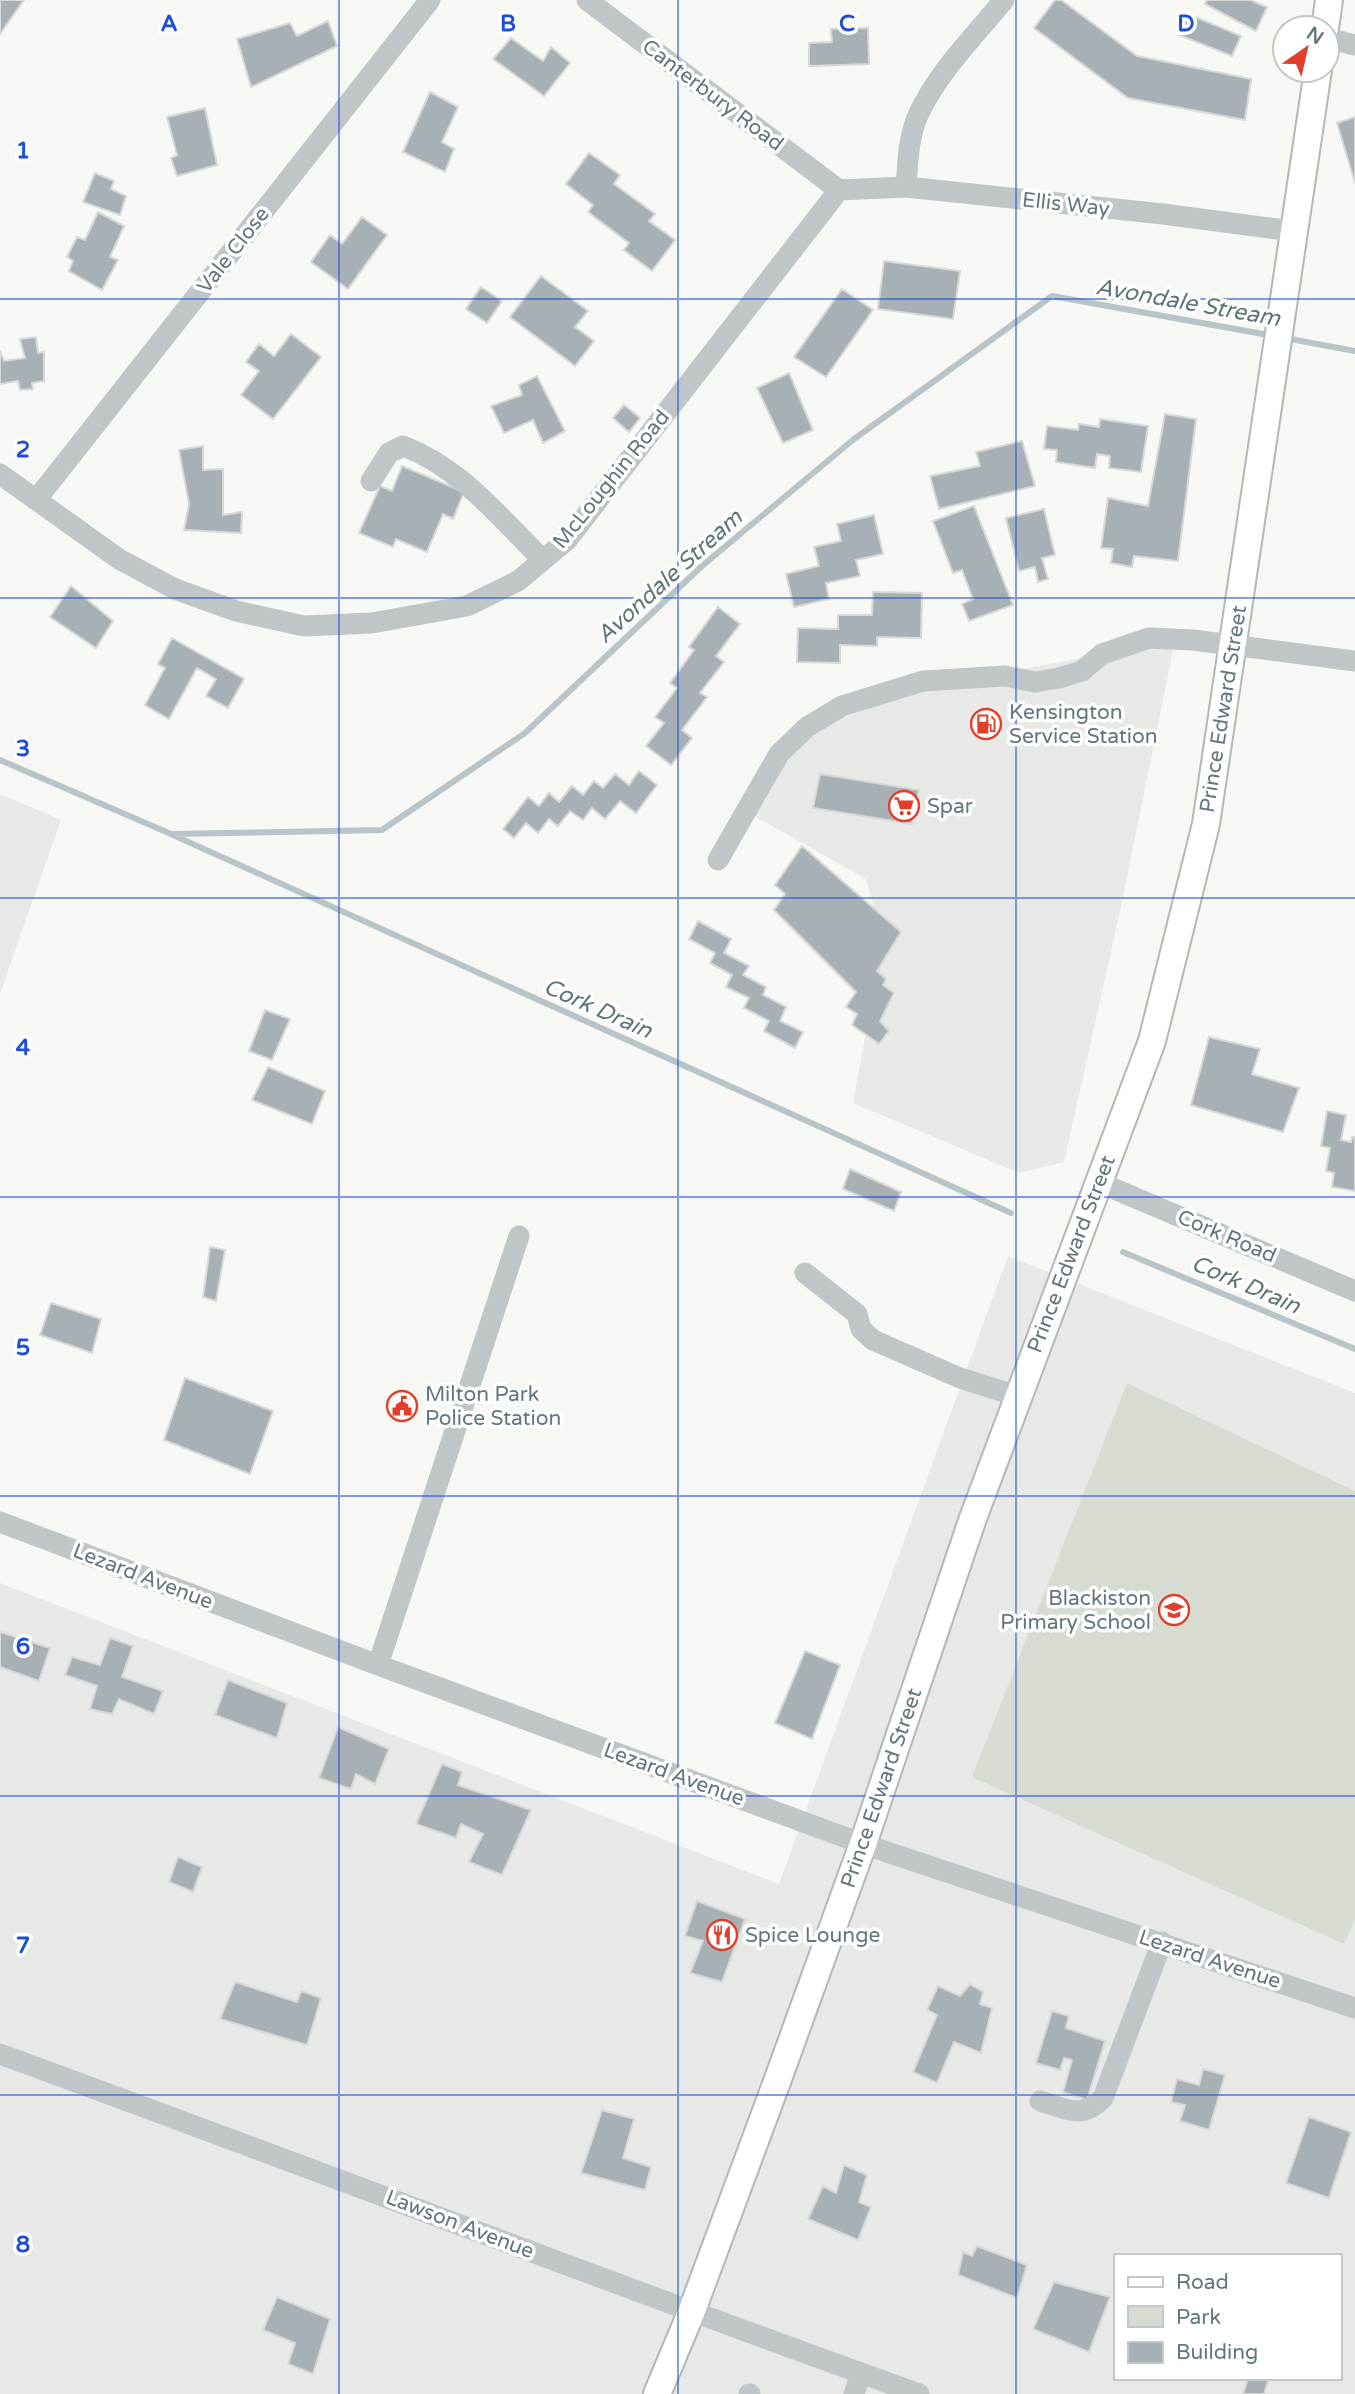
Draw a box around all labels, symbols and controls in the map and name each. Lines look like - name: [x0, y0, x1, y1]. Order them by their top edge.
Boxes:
- text: A: [160, 10, 178, 38]
- text: B: [500, 10, 516, 38]
- text: C: [839, 10, 855, 38]
- text: D: [1177, 10, 1195, 38]
- north arrow: [1271, 14, 1341, 84]
- text: N: [1302, 22, 1327, 49]
- street label: Canterbury Road: [637, 34, 788, 157]
- text: 1: [16, 137, 30, 165]
- street label: Ellis Way: [1021, 187, 1111, 222]
- street label: Vale Close: [192, 202, 275, 298]
- water label: Avondale Stream: [1094, 273, 1283, 333]
- street label: McLoughin Road: [548, 405, 675, 554]
- text: 2: [16, 436, 30, 464]
- water label: Avondale Stream: [591, 503, 749, 650]
- street label: Prince Edward Street: [1195, 604, 1252, 815]
- place label: Kensington Service Station: [1009, 700, 1158, 749]
- fuel station icon: Kensington Service Station: [969, 707, 1003, 741]
- text: 3: [16, 735, 30, 763]
- supermarket icon: Spar: [887, 789, 921, 823]
- place label: Spar: [927, 794, 973, 819]
- water label: Cork Drain: [539, 973, 657, 1046]
- text: 4: [16, 1034, 31, 1062]
- street label: Prince Edward Street: [1022, 1152, 1121, 1356]
- street label: Cork Road: [1174, 1204, 1280, 1268]
- water label: Cork Drain: [1187, 1249, 1305, 1321]
- text: 5: [16, 1334, 30, 1362]
- place label: Milton Park Police Station: [425, 1382, 561, 1431]
- public building icon: Milton Park Police Station: [385, 1389, 419, 1423]
- street label: Lezard Avenue: [69, 1538, 216, 1615]
- place label: Blackiston Primary School: [1000, 1586, 1151, 1635]
- school or university icon: Blackiston Primary School: [1157, 1593, 1191, 1627]
- text: 6: [16, 1633, 30, 1661]
- street label: Prince Edward Street: [836, 1685, 927, 1891]
- street label: Lezard Avenue: [600, 1737, 748, 1812]
- restaurant icon: Spice Lounge: [705, 1918, 739, 1952]
- place label: Spice Lounge: [745, 1923, 880, 1948]
- street label: Lezard Avenue: [1136, 1925, 1284, 1994]
- text: 7: [16, 1932, 30, 1960]
- street label: Lawson Avenue: [382, 2185, 537, 2264]
- text: 8: [16, 2231, 30, 2259]
- legend: [1114, 2254, 1341, 2380]
- text: Road: [1176, 2270, 1229, 2295]
- text: Park: [1176, 2305, 1221, 2330]
- text: Building: [1176, 2340, 1258, 2365]

